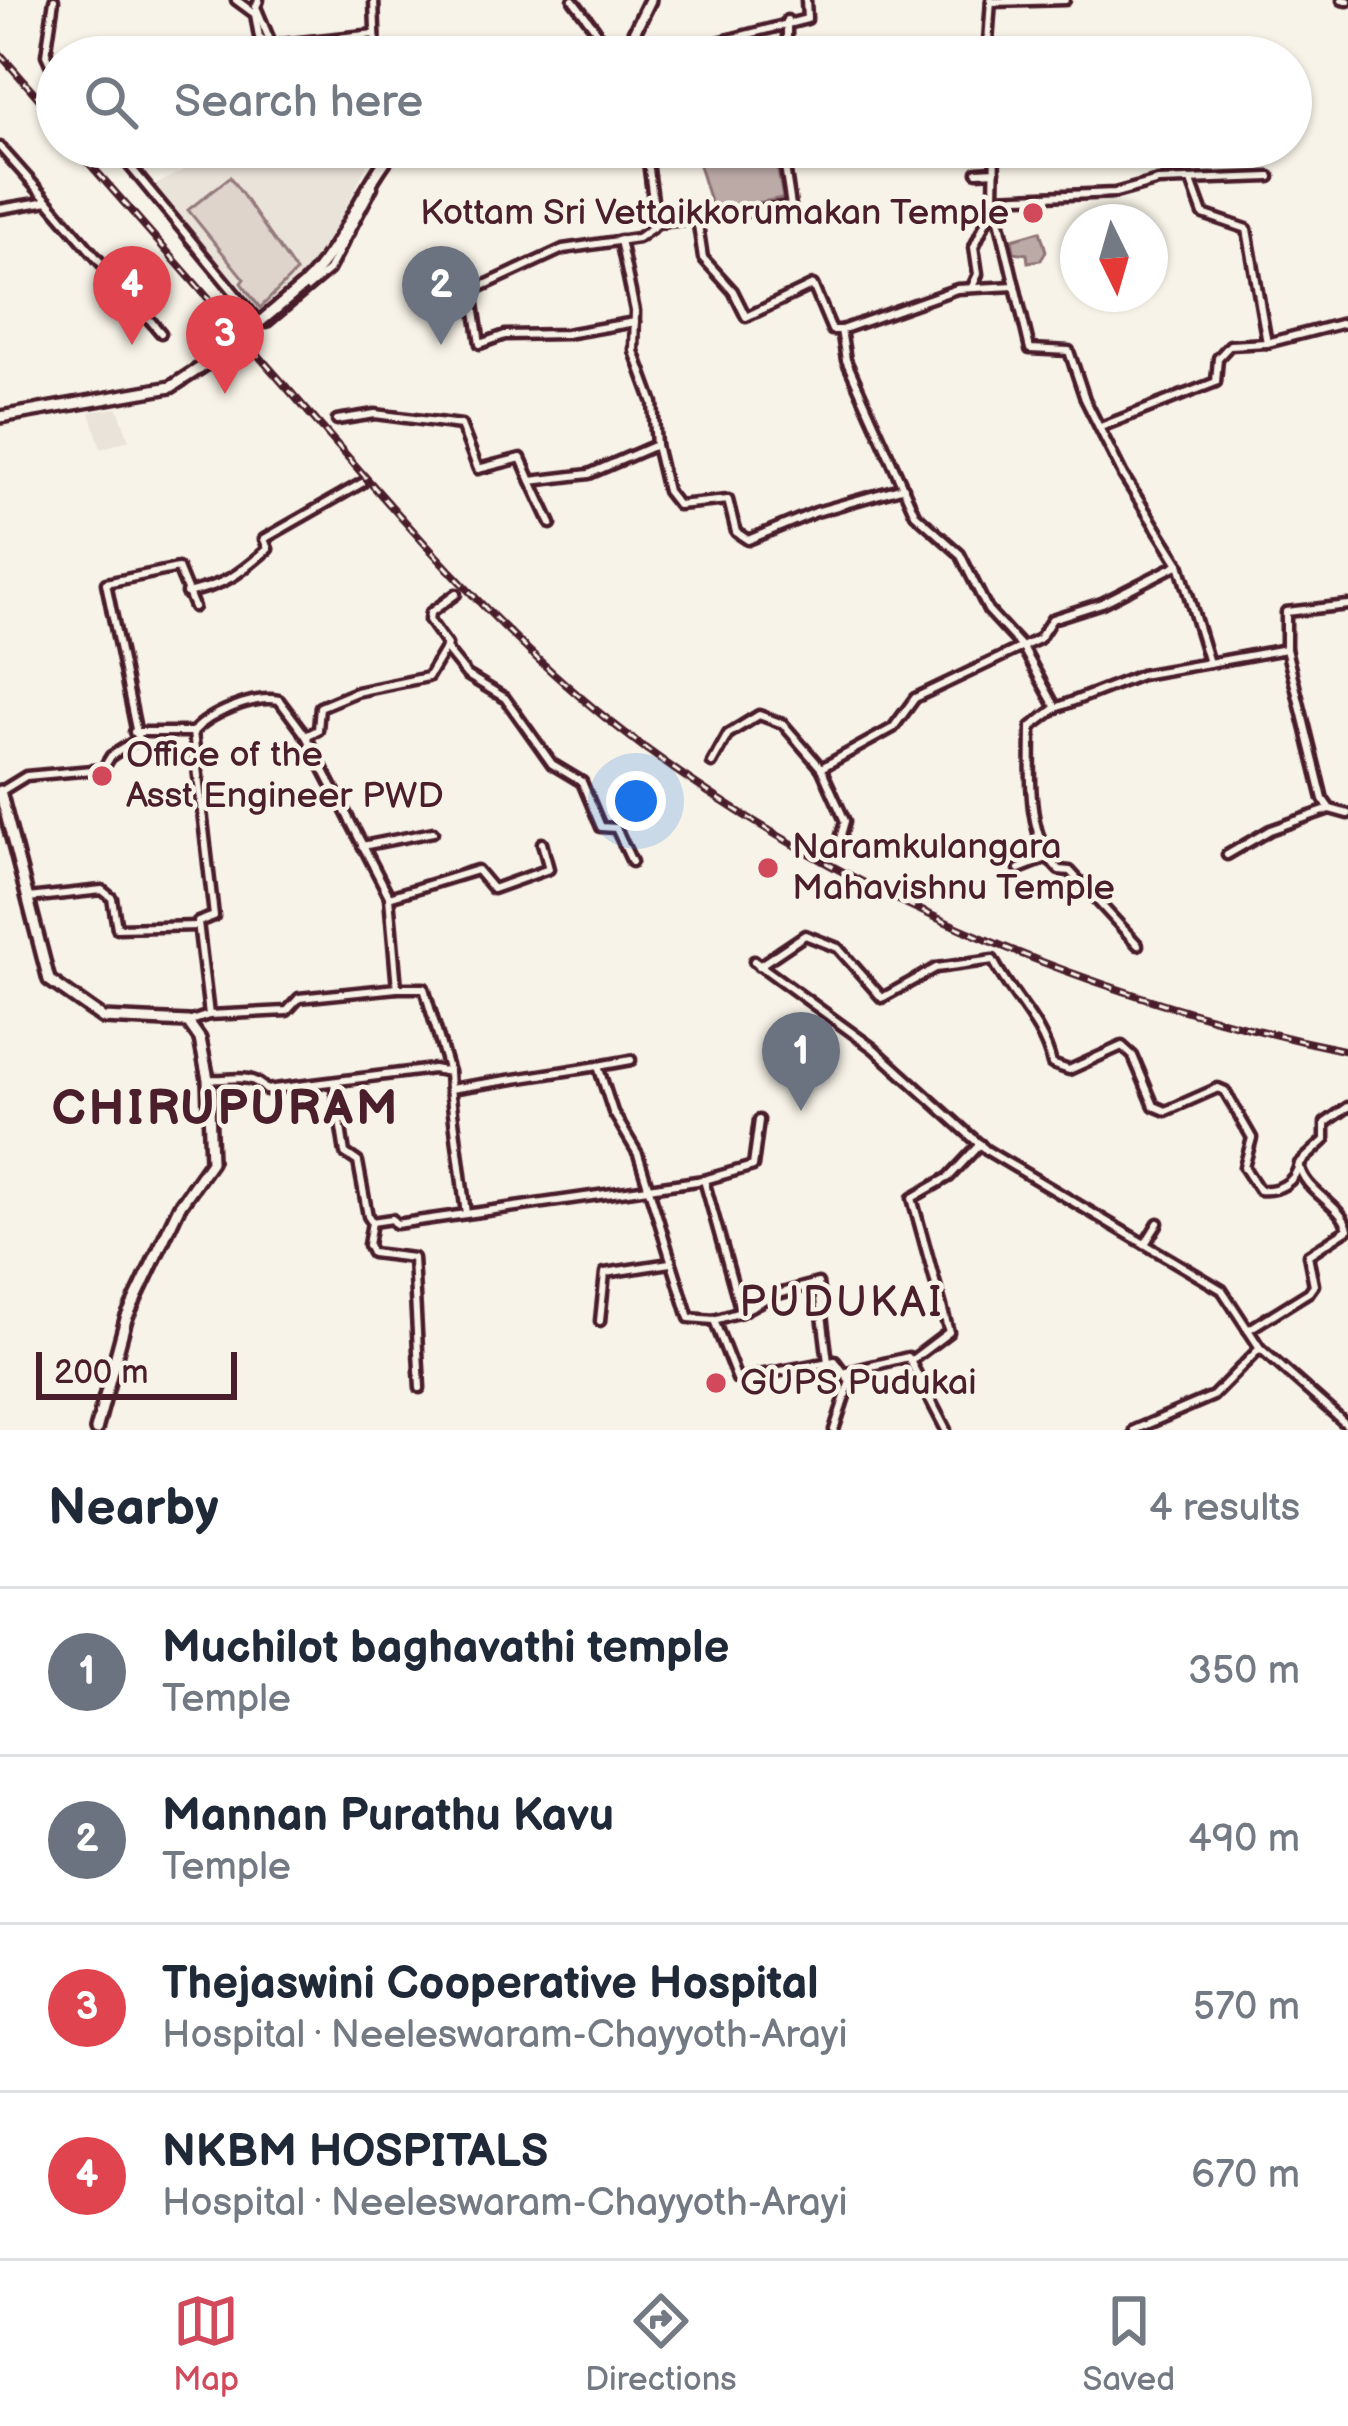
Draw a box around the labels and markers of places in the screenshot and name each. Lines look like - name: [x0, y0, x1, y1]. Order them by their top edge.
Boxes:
- place label: Kottam Sri Vettaikkorumakan Temple: [420, 192, 1009, 235]
- marker: Kottam Sri Vettaikkorumakan Temple: [1020, 200, 1046, 226]
- pin: 4: [93, 246, 171, 345]
- pin: 2: [402, 246, 480, 345]
- pin: 3: [186, 295, 264, 394]
- place label: Office of the Asst Engineer PWD: [126, 734, 444, 818]
- marker: Office of the Asst Engineer PWD: [89, 763, 115, 789]
- place label: Naramkulangara Mahavishnu Temple: [792, 826, 1115, 910]
- marker: Naramkulangara Mahavishnu Temple: [755, 855, 781, 881]
- pin: 1: [762, 1012, 840, 1111]
- place label: GUPS Pudukai: [740, 1362, 977, 1405]
- marker: GUPS Pudukai: [703, 1370, 729, 1396]

